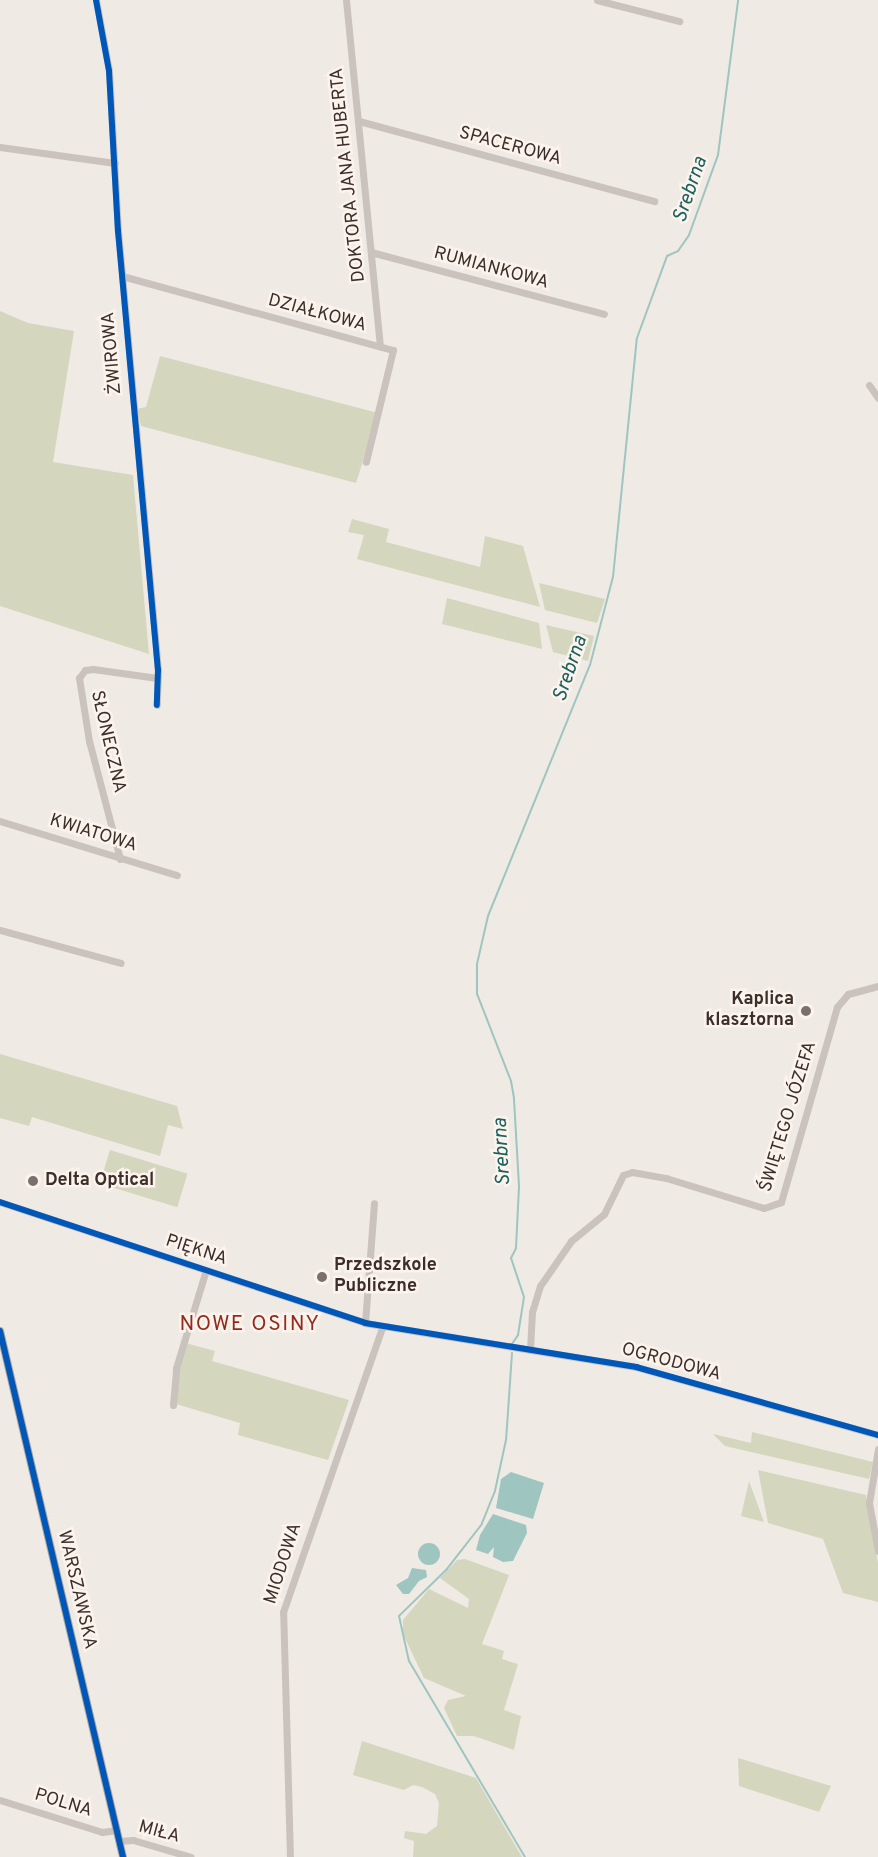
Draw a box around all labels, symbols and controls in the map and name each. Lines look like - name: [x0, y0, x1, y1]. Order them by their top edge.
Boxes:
- street label: DOKTORA JANA HUBERTA: [327, 66, 371, 284]
- street label: SPACEROWA: [457, 123, 563, 171]
- water label: Srebrna: [669, 154, 713, 226]
- street label: RUMIANKOWA: [431, 243, 551, 295]
- street label: DZIAŁKOWA: [266, 291, 368, 337]
- street label: ŻWIROWA: [99, 311, 127, 395]
- water label: Srebrna: [549, 633, 593, 705]
- street label: SŁONECZNA: [85, 689, 129, 795]
- street label: KWIATOWA: [47, 810, 139, 858]
- place label: Kaplica klasztorna: [705, 990, 794, 1032]
- marker: Kaplica klasztorna: [799, 1004, 813, 1018]
- street label: ŚWIĘTEGO JÓZEFA: [756, 1039, 822, 1195]
- water label: Srebrna: [489, 1117, 517, 1187]
- place label: Delta Optical: [45, 1170, 154, 1192]
- marker: Delta Optical: [26, 1174, 40, 1188]
- street label: PIĘKNA: [162, 1231, 230, 1271]
- place label: Przedszkole Publiczne: [334, 1256, 437, 1298]
- marker: Przedszkole Publiczne: [315, 1270, 329, 1284]
- district label: NOWE OSINY: [179, 1312, 321, 1338]
- street label: OGRODOWA: [619, 1339, 723, 1387]
- street label: MIODOWA: [261, 1521, 307, 1607]
- street label: WARSZAWSKA: [52, 1529, 100, 1651]
- street label: POLNA: [32, 1785, 94, 1823]
- street label: MIŁA: [136, 1817, 182, 1849]

